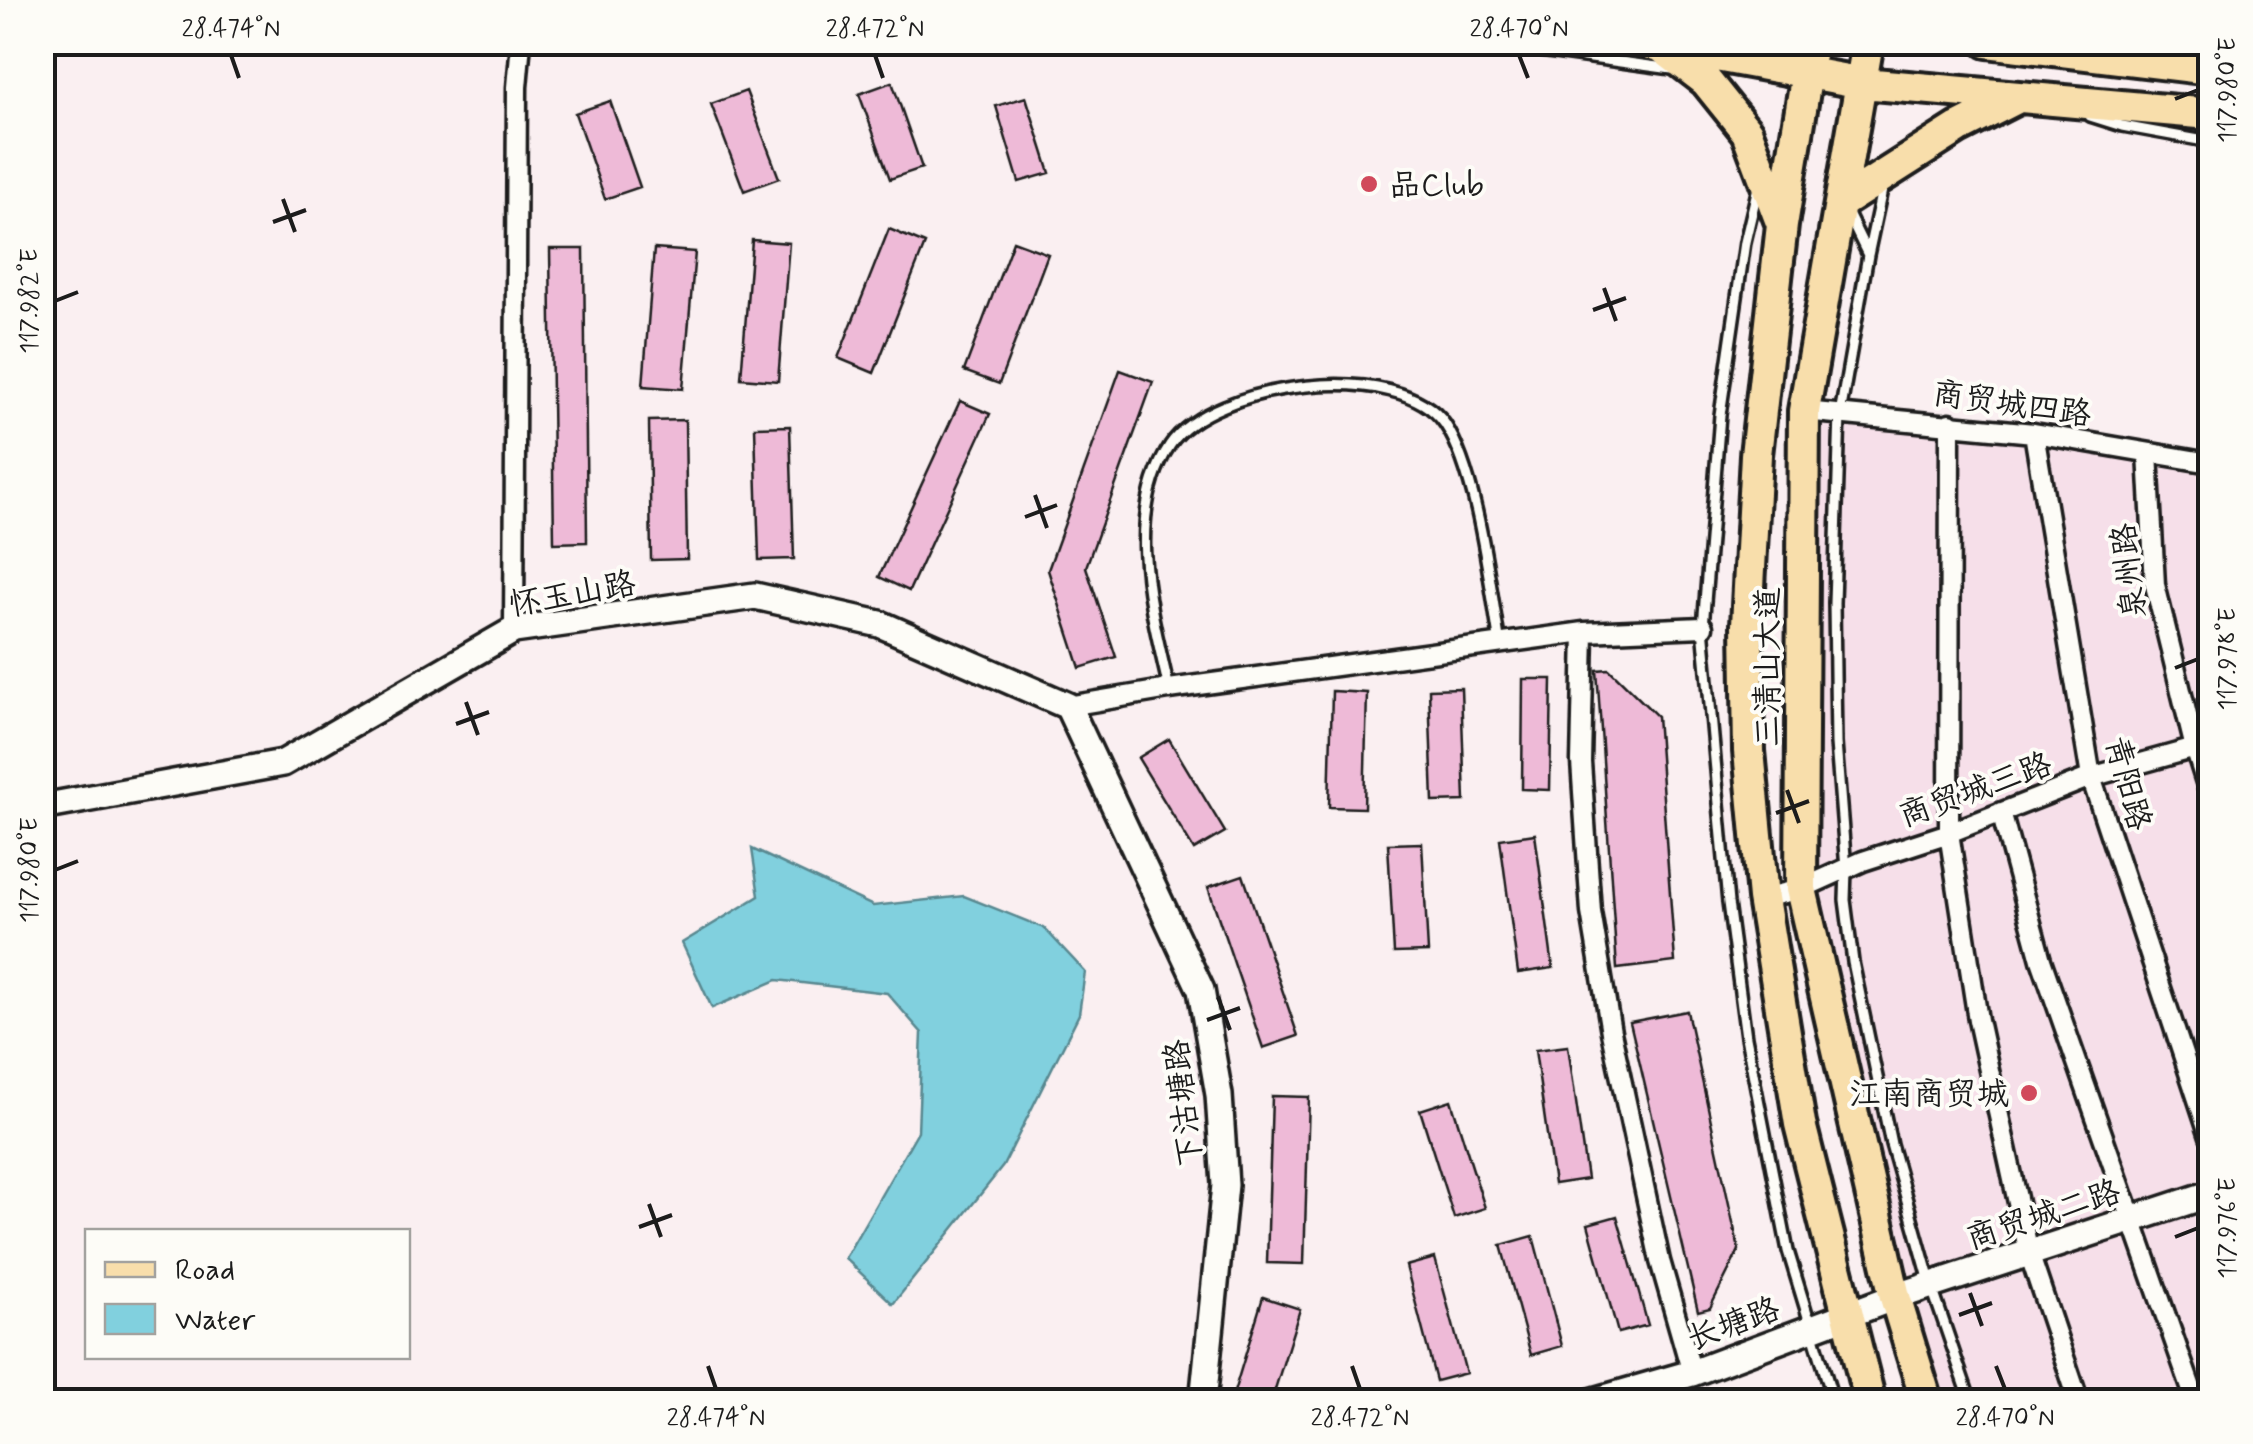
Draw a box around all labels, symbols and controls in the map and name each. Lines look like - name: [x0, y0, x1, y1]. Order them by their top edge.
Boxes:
- text: 28.474°N: [182, 13, 280, 46]
- text: 28.472°N: [826, 13, 924, 46]
- text: 28.470°N: [1469, 13, 1569, 46]
- text: 117.980°E: [2212, 37, 2245, 143]
- place label: 品Club: [1389, 165, 1484, 207]
- marker: 品Club: [1358, 173, 1380, 195]
- text: 117.982°E: [14, 248, 47, 354]
- street label: 商贸城四路: [1930, 373, 2094, 437]
- street label: 泉州路: [2103, 521, 2157, 621]
- street label: 怀玉山路: [506, 563, 639, 627]
- street label: 三清山大道: [1748, 587, 1790, 747]
- text: 117.978°E: [2212, 607, 2245, 711]
- street label: 青阳路: [2094, 732, 2160, 835]
- street label: 商贸城三路: [1893, 744, 2058, 838]
- text: 117.980°E: [14, 817, 47, 923]
- street label: 下沽塘路: [1156, 1037, 1214, 1169]
- place label: 江南商贸城: [1849, 1074, 2009, 1116]
- marker: 江南商贸城: [2018, 1082, 2040, 1104]
- street label: 商贸城二路: [1961, 1171, 2126, 1261]
- text: 117.976°E: [2212, 1177, 2245, 1279]
- legend: [85, 1229, 410, 1359]
- text: Road: [175, 1251, 235, 1290]
- street label: 长塘路: [1681, 1289, 1786, 1361]
- text: Water: [175, 1301, 256, 1340]
- text: 28.474°N: [667, 1402, 765, 1435]
- text: 28.472°N: [1311, 1402, 1409, 1435]
- text: 28.470°N: [1955, 1402, 2055, 1435]

